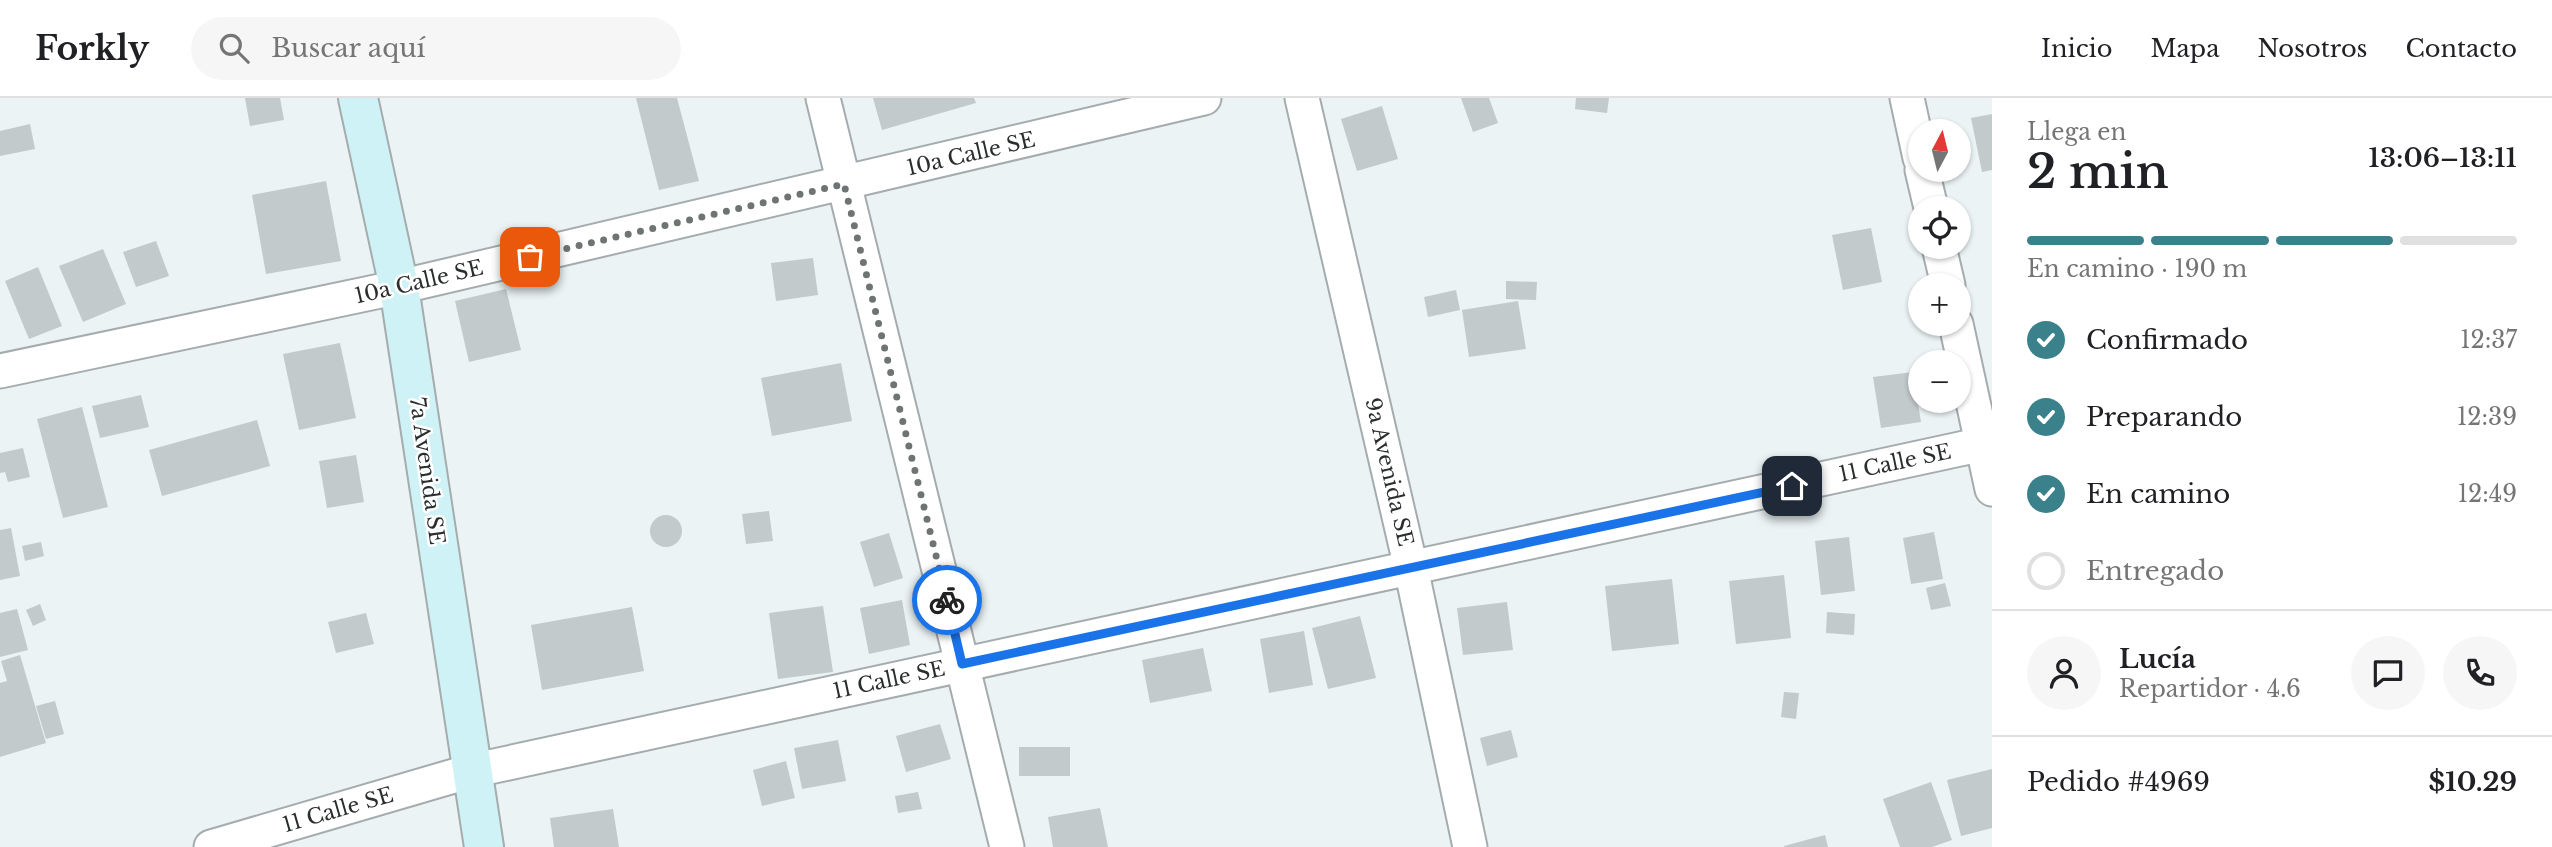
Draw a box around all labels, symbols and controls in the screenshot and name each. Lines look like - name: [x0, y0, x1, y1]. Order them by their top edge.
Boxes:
- search box: [191, 17, 681, 80]
- text: Forkly: [35, 28, 149, 69]
- icon: search: [215, 29, 253, 67]
- text: Buscar aquí: [271, 32, 425, 64]
- text: Inicio: [2041, 34, 2112, 63]
- text: Mapa: [2150, 34, 2219, 63]
- text: Nosotros: [2257, 34, 2368, 63]
- text: Contacto: [2406, 34, 2517, 63]
- text: Llega en: [2027, 118, 2126, 146]
- north arrow: [1908, 119, 1970, 182]
- map controls: [1908, 119, 1971, 413]
- street label: 10a Calle SE: [904, 127, 1038, 181]
- text: 13:06–13:11: [2368, 142, 2517, 174]
- text: 2 min: [2027, 143, 2169, 200]
- button: locate: [1908, 196, 1971, 259]
- pin: [500, 227, 560, 287]
- icon: bag: [511, 238, 549, 276]
- street label: 10a Calle SE: [352, 255, 486, 309]
- text: En camino · 190 m: [2027, 255, 2247, 283]
- button: +: [1908, 273, 1971, 336]
- icon: check: [2027, 321, 2065, 359]
- text: Confirmado: [2086, 324, 2248, 356]
- text: 12:37: [2460, 326, 2517, 354]
- button: −: [1908, 350, 1971, 413]
- street label: 9a Avenida SE: [1359, 395, 1419, 549]
- street label: 7a Avenida SE: [404, 396, 450, 546]
- icon: check: [2027, 398, 2065, 436]
- text: Preparando: [2086, 401, 2242, 433]
- text: 12:39: [2457, 403, 2517, 431]
- street label: 11 Calle SE: [1837, 438, 1953, 488]
- pin: [1762, 456, 1822, 516]
- icon: home: [1773, 467, 1811, 505]
- icon: check: [2027, 475, 2065, 513]
- text: En camino: [2086, 478, 2230, 510]
- text: 12:49: [2458, 480, 2517, 508]
- text: Entregado: [2086, 555, 2224, 587]
- courier: [912, 565, 982, 635]
- icon: bike: [928, 581, 966, 619]
- button: person: [2027, 636, 2101, 710]
- button: chat: [2351, 636, 2425, 710]
- button: phone: [2443, 636, 2517, 710]
- text: Lucía: [2119, 643, 2196, 675]
- street label: 11 Calle SE: [831, 655, 947, 705]
- text: Repartidor · 4.6: [2119, 675, 2301, 703]
- text: Pedido #4969: [2027, 766, 2210, 798]
- text: $10.29: [2429, 766, 2517, 798]
- street label: 11 Calle SE: [280, 782, 396, 838]

